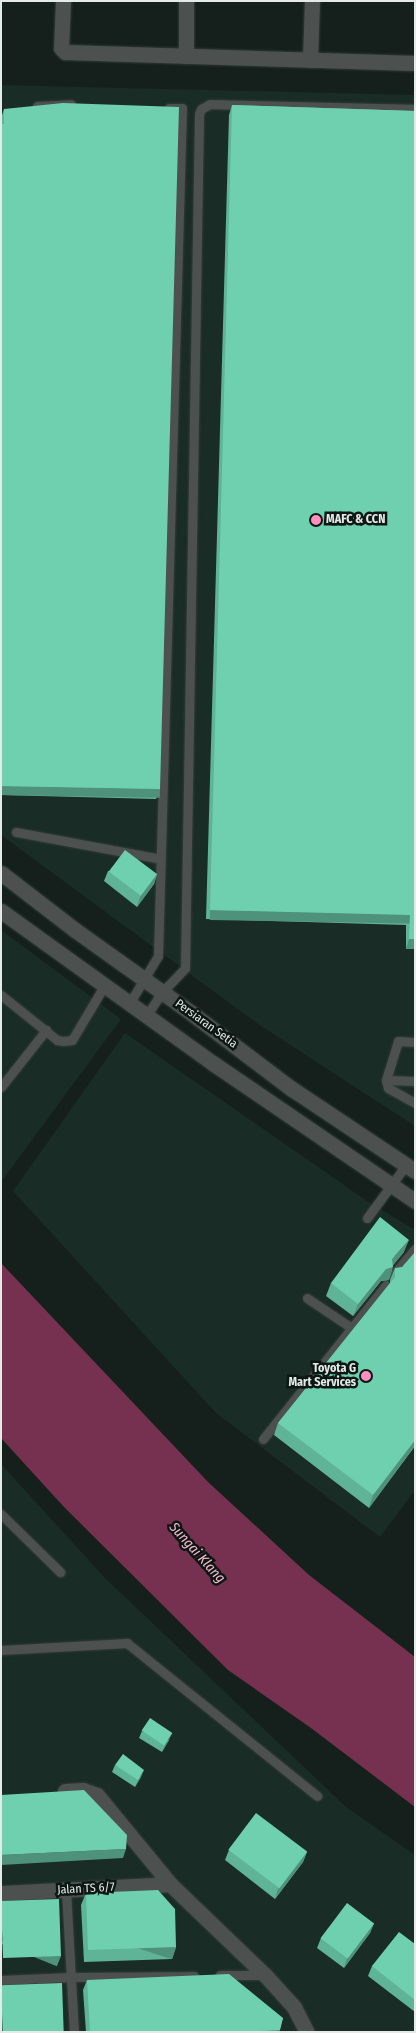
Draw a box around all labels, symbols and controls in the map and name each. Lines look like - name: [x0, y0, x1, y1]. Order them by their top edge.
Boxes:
- place label: MAFC & CCN: [326, 513, 385, 527]
- marker: MAFC & CCN: [310, 514, 322, 526]
- street label: Persiaran Setia: [172, 997, 240, 1051]
- place label: Toyota G Mart Services: [289, 1362, 356, 1390]
- marker: Toyota G Mart Services: [360, 1370, 372, 1382]
- water label: Sungai Klang: [165, 1519, 229, 1587]
- street label: Jalan TS 6/7: [57, 1880, 115, 1898]

